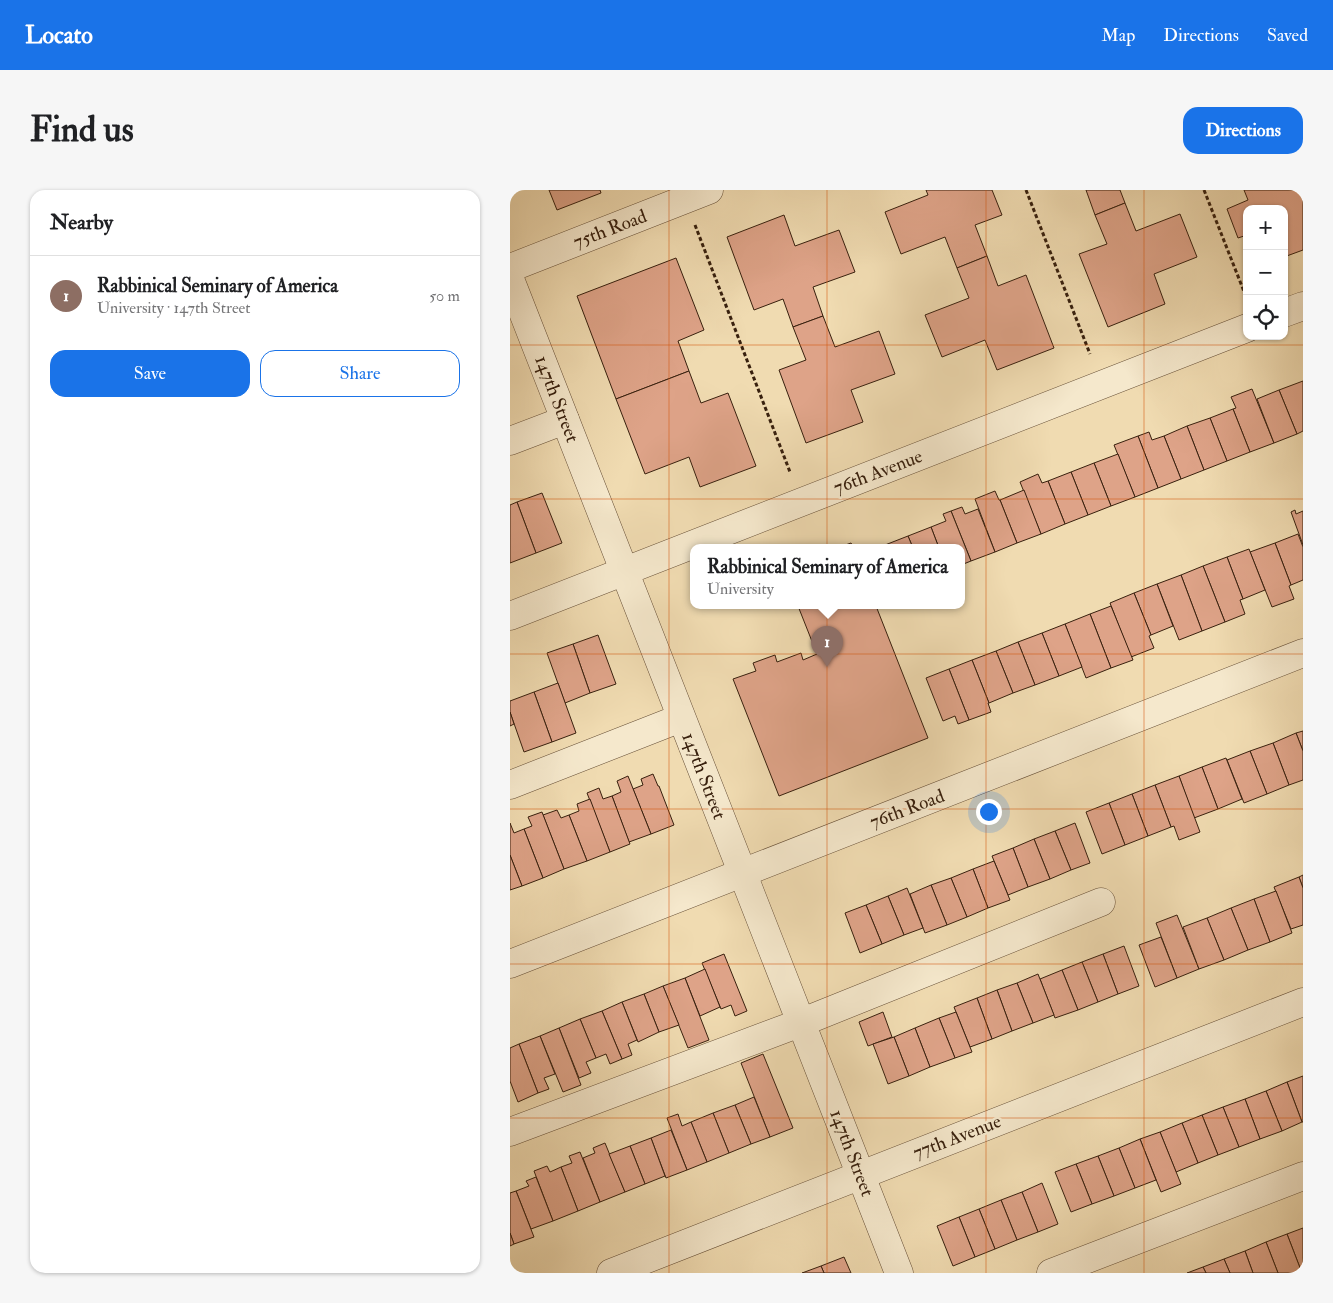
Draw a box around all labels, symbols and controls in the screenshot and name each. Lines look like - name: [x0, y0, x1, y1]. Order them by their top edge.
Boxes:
- text: Locato: [25, 20, 93, 51]
- text: Map: [1102, 24, 1135, 47]
- text: Directions: [1163, 24, 1239, 47]
- text: Saved: [1267, 24, 1308, 47]
- button: Directions: [1183, 107, 1303, 154]
- text: Find us: [30, 108, 134, 152]
- street label: 75th Road: [570, 204, 651, 254]
- map controls: [1243, 205, 1288, 340]
- button: +: [1243, 205, 1288, 250]
- text: Nearby: [50, 209, 113, 236]
- button: −: [1243, 250, 1288, 295]
- text: Rabbinical Seminary of America: [97, 274, 338, 298]
- text: 1: [63, 286, 69, 306]
- text: 50 m: [429, 286, 460, 306]
- button: locate: [1243, 295, 1288, 340]
- text: University · 147th Street: [97, 298, 250, 318]
- button: Save: [50, 350, 250, 397]
- button: Share: [260, 350, 460, 397]
- street label: 147th Street: [529, 352, 585, 446]
- street label: 76th Avenue: [830, 444, 926, 500]
- popup: [690, 544, 965, 609]
- text: Rabbinical Seminary of America: [707, 555, 948, 579]
- text: University: [707, 579, 774, 599]
- pin: 1: [811, 626, 843, 667]
- street label: 147th Street: [676, 729, 732, 823]
- street label: 76th Road: [866, 784, 948, 834]
- your location: [976, 799, 1002, 825]
- street label: 147th Street: [824, 1106, 880, 1200]
- street label: 77th Avenue: [909, 1109, 1005, 1165]

